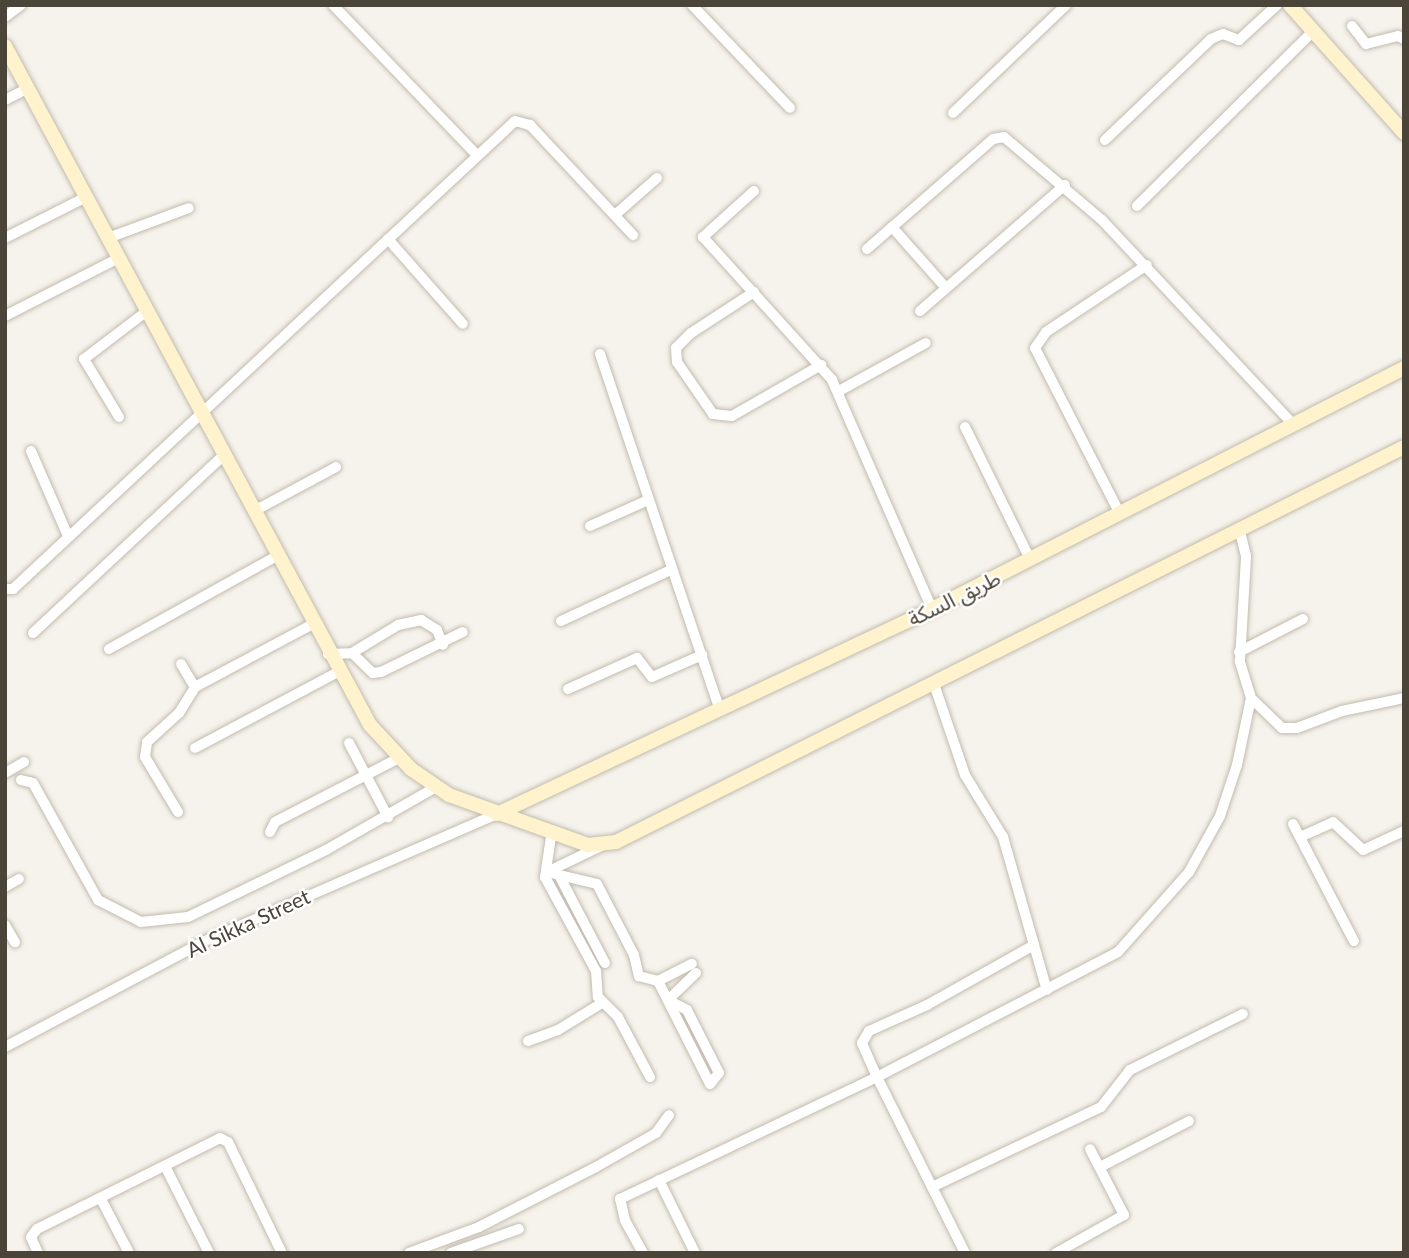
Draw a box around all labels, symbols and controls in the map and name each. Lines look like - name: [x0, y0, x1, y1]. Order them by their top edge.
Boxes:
- street label: طريق السكة: [904, 565, 1004, 631]
- street label: Al Sikka Street: [182, 883, 314, 963]

